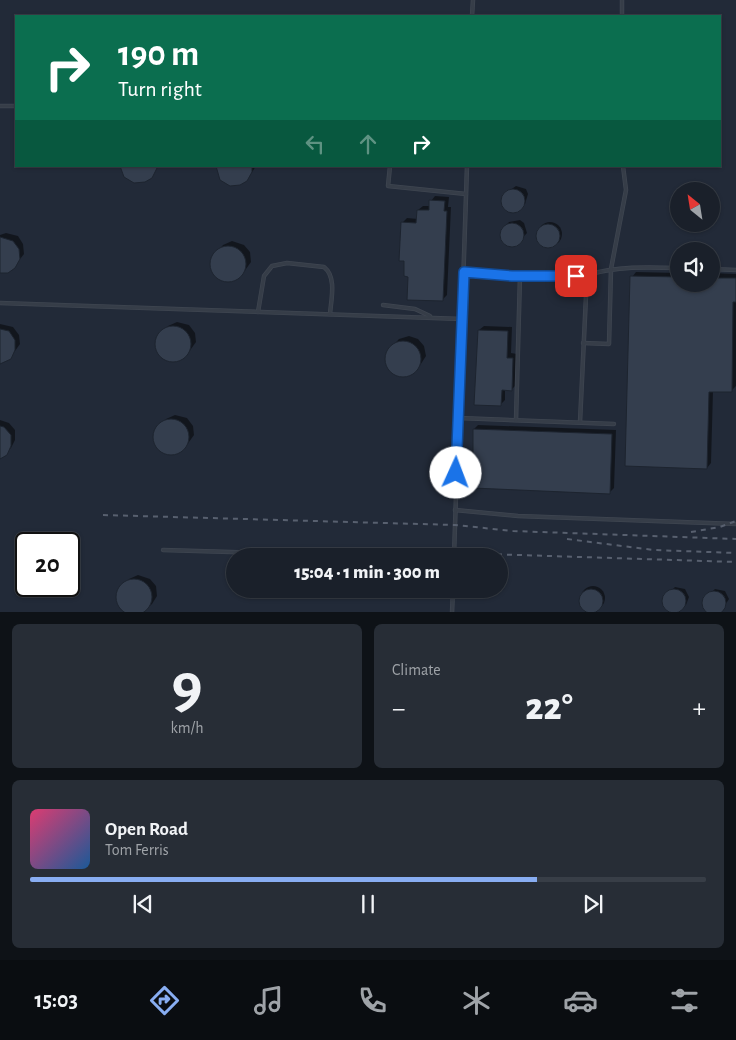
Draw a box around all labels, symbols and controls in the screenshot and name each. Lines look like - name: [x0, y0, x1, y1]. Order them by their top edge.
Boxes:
- icon: right: [35, 35, 100, 100]
- text: 190 m: [118, 37, 199, 72]
- text: Turn right: [118, 78, 202, 100]
- icon: left: [301, 130, 329, 158]
- icon: ahead: [354, 130, 382, 158]
- icon: right: [407, 130, 435, 158]
- north arrow: [670, 182, 720, 232]
- map controls: [670, 182, 720, 292]
- button: sound: [670, 242, 720, 292]
- pin: [555, 255, 597, 297]
- icon: arrive: [562, 262, 590, 290]
- position arrow: [429, 446, 481, 498]
- speed limit sign: 20: [15, 532, 80, 597]
- text: 15:04 · 1 min · 300 m: [294, 563, 440, 582]
- text: 9: [171, 654, 203, 719]
- text: Climate: [392, 662, 441, 678]
- text: 22°: [525, 689, 573, 727]
- text: −: [392, 695, 405, 723]
- text: +: [693, 695, 706, 723]
- text: km/h: [170, 720, 204, 736]
- text: Open Road: [105, 820, 188, 839]
- text: Tom Ferris: [105, 842, 169, 858]
- icon: previous: [129, 890, 157, 918]
- icon: pause: [354, 890, 382, 918]
- icon: next: [579, 890, 607, 918]
- icon: directions: [147, 983, 182, 1018]
- icon: music: [251, 983, 286, 1018]
- icon: phone: [355, 983, 390, 1018]
- icon: climate: [459, 983, 494, 1018]
- icon: car: [563, 983, 598, 1018]
- icon: filters: [667, 983, 702, 1018]
- text: 15:03: [34, 989, 78, 1011]

